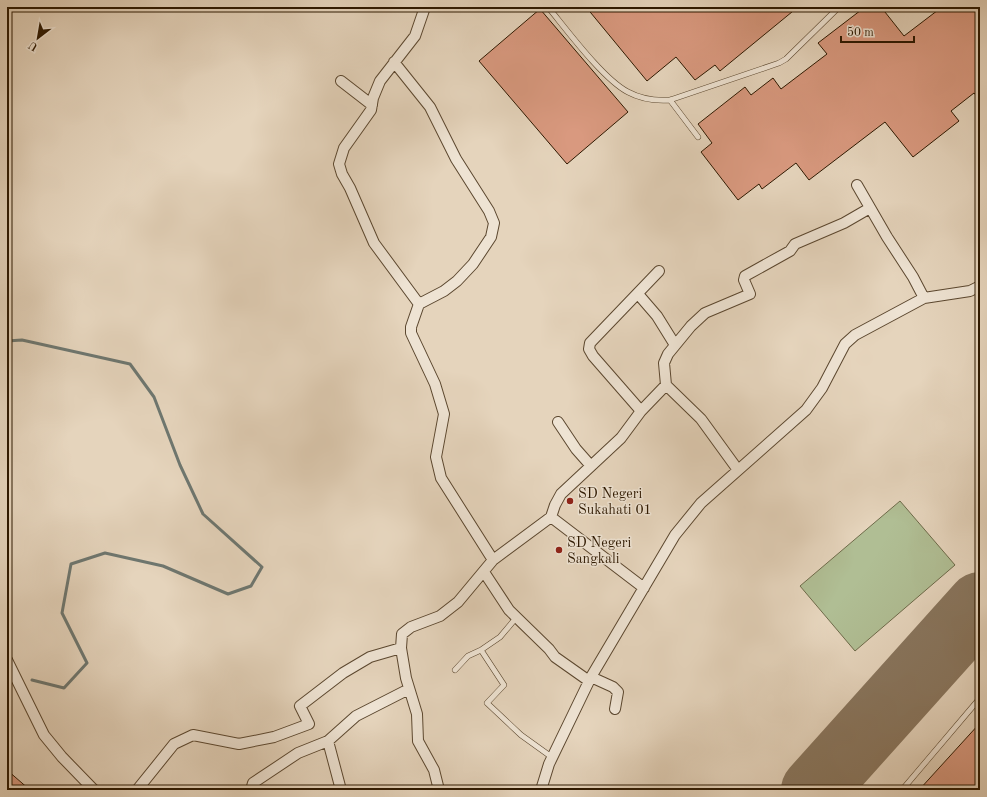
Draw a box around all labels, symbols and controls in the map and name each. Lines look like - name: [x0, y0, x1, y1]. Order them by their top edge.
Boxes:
- north arrow: [18, 18, 58, 58]
- scale bar: [841, 18, 914, 44]
- text: 50 m: [847, 26, 874, 39]
- text: U: [27, 38, 40, 52]
- place label: SD Negeri Sukahati 01: [578, 487, 652, 517]
- marker: SD Negeri Sukahati 01: [565, 496, 575, 506]
- place label: SD Negeri Sangkali: [567, 536, 631, 566]
- marker: SD Negeri Sangkali: [554, 545, 564, 555]

